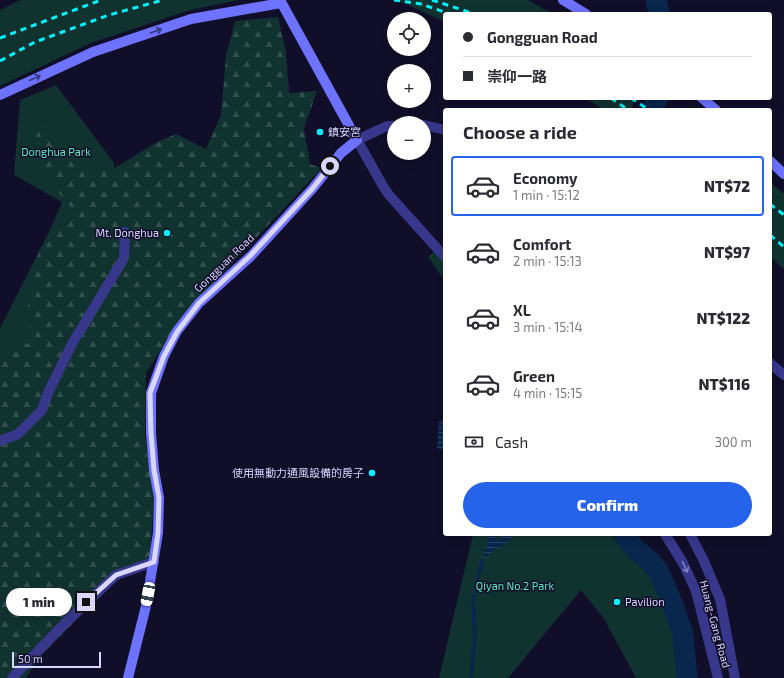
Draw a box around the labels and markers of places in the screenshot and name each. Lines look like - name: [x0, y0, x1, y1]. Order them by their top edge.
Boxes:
- place label: 鎮安宮: [328, 125, 361, 138]
- marker: 鎮安宮: [315, 127, 325, 137]
- place label: Mt. Donghua: [95, 226, 159, 239]
- marker: Mt. Donghua: [162, 228, 172, 238]
- place label: 使用無動力通風設備的房子: [232, 466, 364, 479]
- marker: 使用無動力通風設備的房子: [367, 468, 377, 478]
- place label: Pavilion: [625, 595, 665, 608]
- marker: Pavilion: [612, 597, 622, 607]

